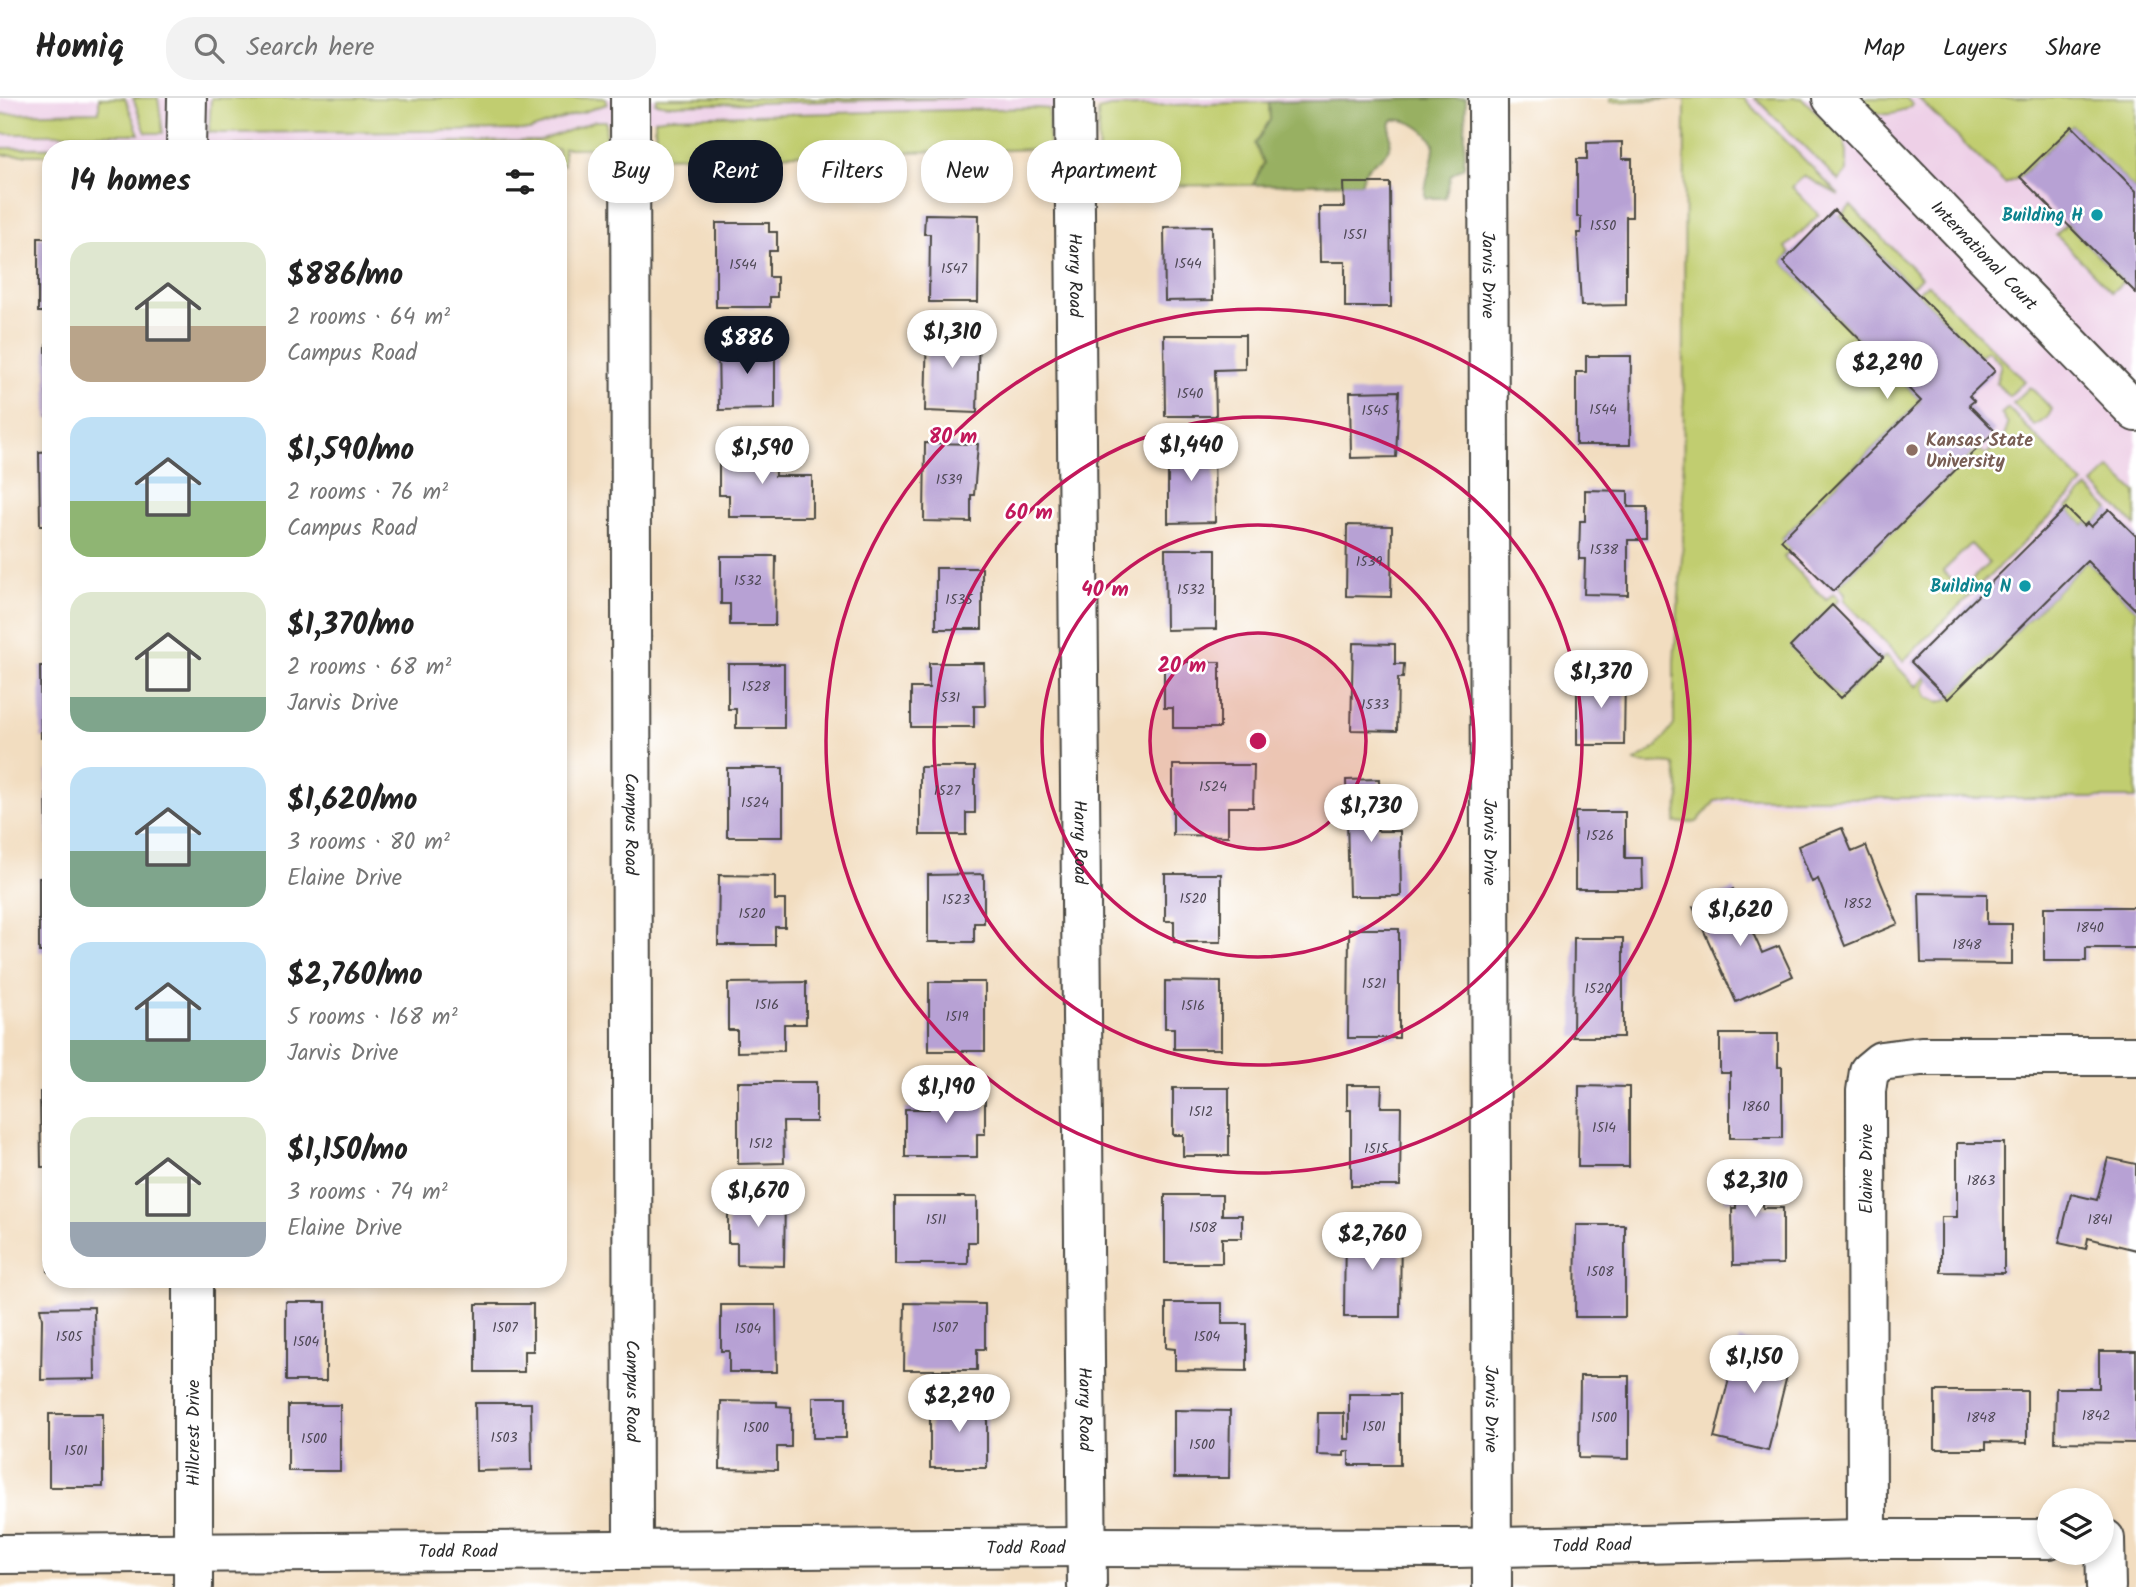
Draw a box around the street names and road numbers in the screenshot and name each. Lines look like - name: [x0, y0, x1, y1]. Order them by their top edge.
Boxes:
- street label: International Court: [1923, 195, 2044, 319]
- street label: Jarvis Drive: [1472, 231, 1502, 319]
- street label: Harry Road: [1059, 233, 1089, 318]
- street label: Campus Road: [615, 773, 645, 876]
- street label: Jarvis Drive: [1474, 798, 1503, 886]
- street label: Harry Road: [1064, 800, 1094, 885]
- street label: Elaine Drive: [1853, 1124, 1882, 1214]
- street label: Campus Road: [617, 1340, 646, 1443]
- street label: Jarvis Drive: [1475, 1365, 1505, 1453]
- street label: Harry Road: [1069, 1367, 1099, 1452]
- street label: Hillcrest Drive: [180, 1380, 209, 1486]
- street label: Todd Road: [1552, 1531, 1633, 1562]
- street label: Todd Road: [986, 1534, 1067, 1564]
- street label: Todd Road: [418, 1538, 499, 1567]

